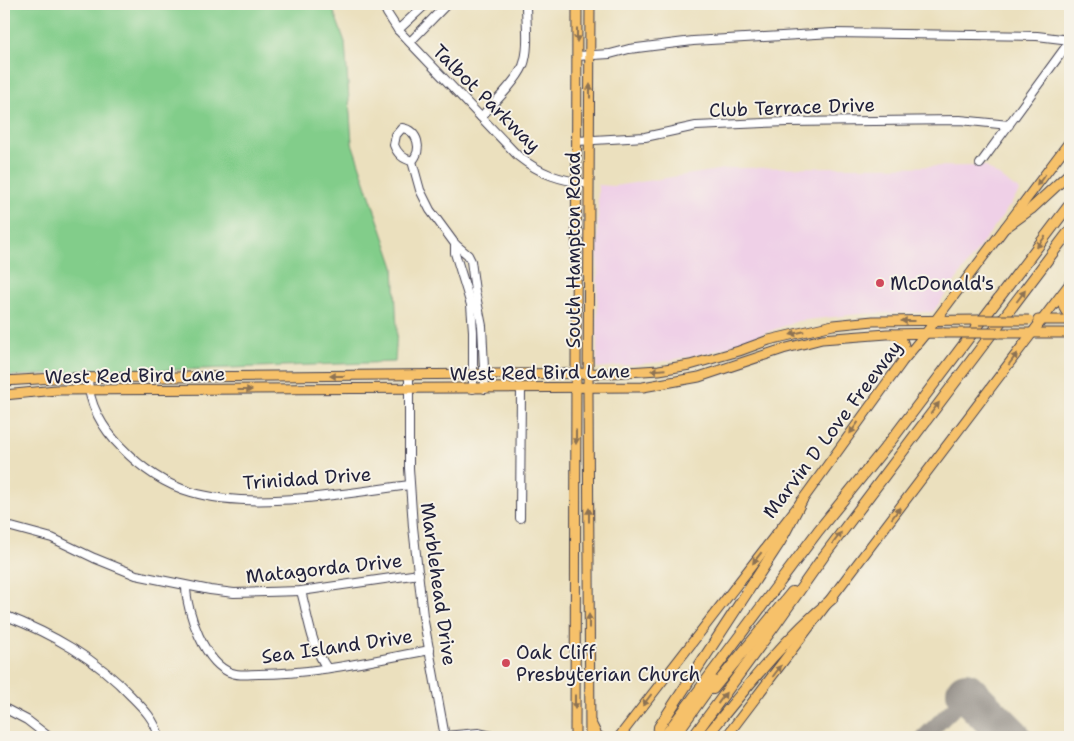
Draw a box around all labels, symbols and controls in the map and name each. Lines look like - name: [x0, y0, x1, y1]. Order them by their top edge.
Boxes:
- one-way arrow: [573, 27, 581, 43]
- street label: Talbot Parkway: [427, 39, 546, 158]
- one-way arrow: [586, 83, 594, 99]
- street label: Club Terrace Drive: [708, 92, 876, 123]
- street label: South Hampton Road: [561, 152, 586, 348]
- one-way arrow: [1036, 173, 1046, 187]
- one-way arrow: [1036, 235, 1046, 249]
- place label: McDonald's: [890, 271, 994, 296]
- marker: McDonald's: [874, 277, 886, 289]
- one-way arrow: [1016, 289, 1026, 303]
- one-way arrow: [900, 317, 916, 325]
- one-way arrow: [789, 329, 804, 337]
- street label: Marvin D Love Freeway: [757, 335, 908, 523]
- one-way arrow: [1008, 352, 1018, 366]
- street label: West Red Bird Lane: [449, 358, 631, 387]
- street label: West Red Bird Lane: [44, 361, 226, 390]
- one-way arrow: [649, 366, 665, 374]
- one-way arrow: [329, 372, 345, 380]
- one-way arrow: [237, 386, 253, 394]
- one-way arrow: [930, 402, 941, 415]
- one-way arrow: [849, 421, 860, 434]
- one-way arrow: [572, 429, 580, 445]
- street label: Trinidad Drive: [242, 462, 372, 495]
- street label: Marblehead Drive: [415, 501, 462, 667]
- one-way arrow: [585, 507, 593, 523]
- one-way arrow: [891, 507, 902, 520]
- one-way arrow: [832, 532, 843, 545]
- street label: Matagorda Drive: [245, 548, 404, 589]
- one-way arrow: [752, 551, 763, 564]
- one-way arrow: [585, 613, 593, 629]
- street label: Sea Island Drive: [260, 624, 414, 669]
- place label: Oak Cliff Presbyterian Church: [516, 640, 700, 687]
- marker: Oak Cliff Presbyterian Church: [500, 657, 512, 669]
- one-way arrow: [772, 664, 782, 678]
- one-way arrow: [717, 691, 727, 705]
- one-way arrow: [642, 693, 653, 706]
- one-way arrow: [571, 694, 579, 710]

